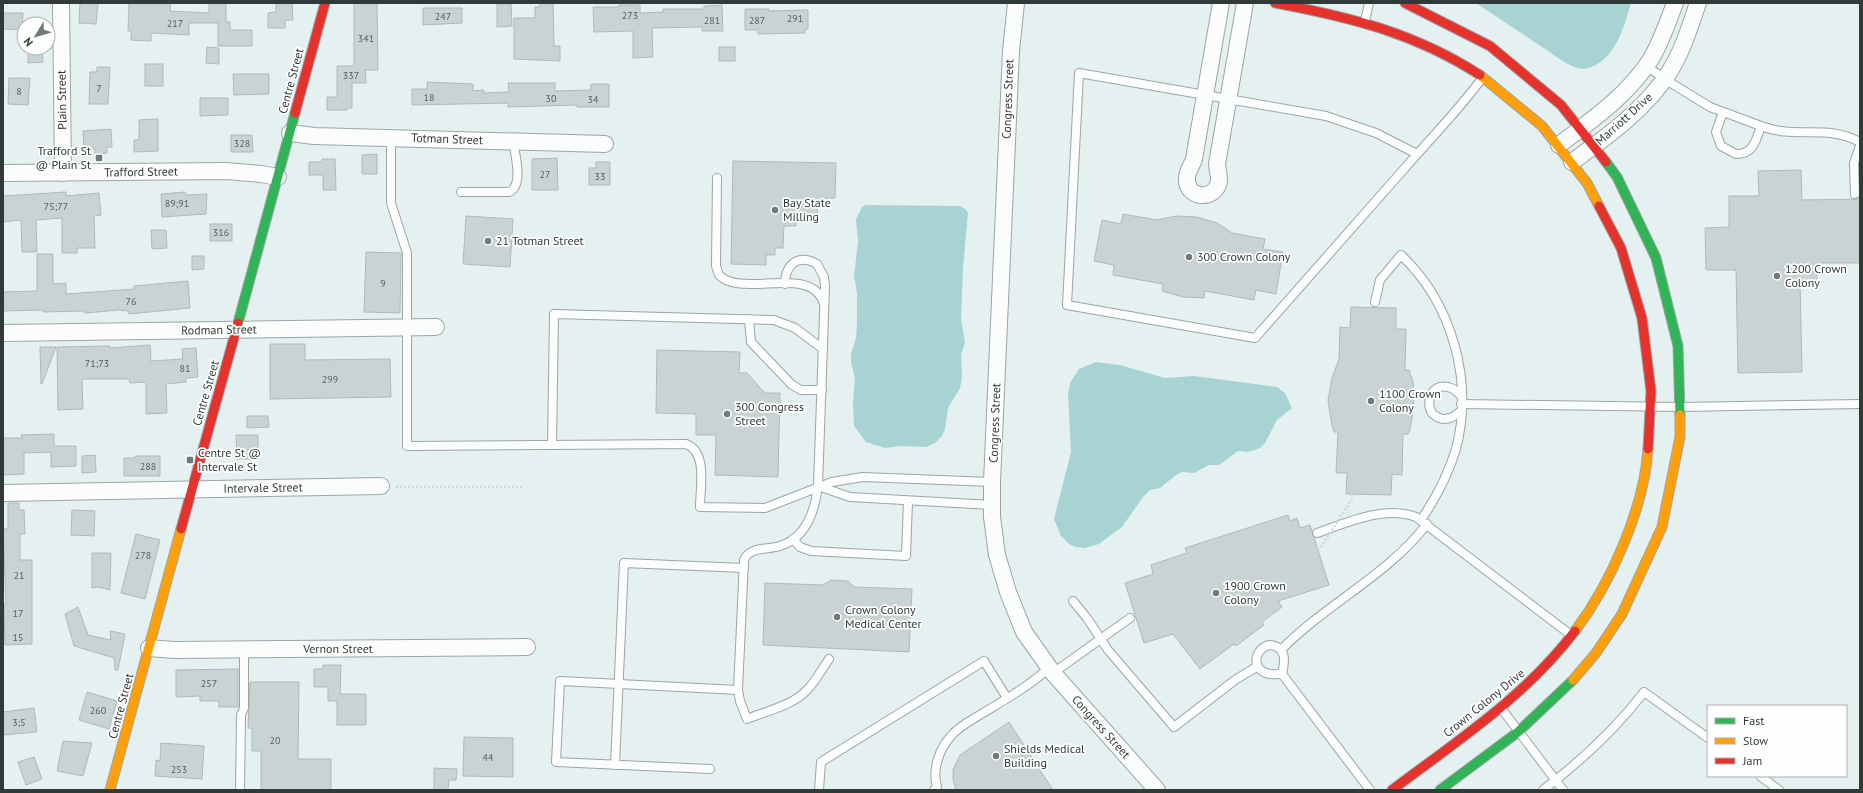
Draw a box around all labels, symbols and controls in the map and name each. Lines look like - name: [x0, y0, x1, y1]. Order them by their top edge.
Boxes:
- house number: 273: [622, 9, 638, 22]
- house number: 247: [435, 10, 451, 23]
- house number: 291: [787, 12, 803, 25]
- house number: 281: [704, 14, 720, 27]
- house number: 287: [749, 14, 765, 27]
- north arrow: [16, 16, 56, 56]
- house number: 217: [167, 17, 183, 30]
- house number: 341: [358, 32, 374, 45]
- text: N: [20, 35, 36, 49]
- street label: Centre Street: [275, 46, 306, 115]
- street label: Congress Street: [999, 59, 1016, 139]
- house number: 337: [343, 69, 359, 82]
- street label: Plain Street: [53, 70, 70, 130]
- house number: 7: [96, 82, 102, 95]
- house number: 8: [16, 85, 22, 98]
- street label: Marriott Drive: [1592, 89, 1655, 148]
- house number: 18: [424, 91, 434, 104]
- house number: 30: [546, 92, 557, 105]
- house number: 34: [588, 93, 599, 106]
- street label: Totman Street: [411, 130, 483, 147]
- house number: 328: [234, 137, 250, 150]
- place label: Trafford St @ Plain St: [35, 143, 91, 172]
- marker: Trafford St @ Plain St: [94, 153, 104, 163]
- street label: Trafford Street: [104, 163, 178, 180]
- house number: 27: [540, 168, 550, 181]
- house number: 33: [595, 170, 605, 183]
- place label: Bay State Milling: [783, 195, 831, 224]
- house number: 89;91: [165, 197, 189, 210]
- house number: 75;77: [44, 200, 68, 213]
- marker: Bay State Milling: [770, 205, 780, 215]
- house number: 316: [213, 226, 229, 239]
- place label: 21 Totman Street: [496, 233, 584, 248]
- marker: 21 Totman Street: [483, 236, 493, 246]
- place label: 300 Crown Colony: [1197, 249, 1291, 264]
- marker: 300 Crown Colony: [1184, 252, 1194, 262]
- place label: 1200 Crown Colony: [1785, 261, 1847, 290]
- marker: 1200 Crown Colony: [1772, 271, 1782, 281]
- house number: 9: [380, 277, 386, 290]
- house number: 76: [126, 295, 136, 308]
- street label: Rodman Street: [181, 321, 257, 338]
- house number: 71;73: [85, 357, 109, 370]
- street label: Centre Street: [189, 358, 222, 427]
- house number: 81: [180, 362, 190, 375]
- house number: 299: [322, 373, 338, 386]
- street label: Congress Street: [986, 383, 1003, 463]
- place label: 1100 Crown Colony: [1379, 386, 1441, 415]
- marker: 1100 Crown Colony: [1366, 396, 1376, 406]
- place label: 300 Congress Street: [735, 399, 804, 428]
- marker: 300 Congress Street: [722, 409, 732, 419]
- place label: Centre St @ Intervale St: [198, 445, 261, 474]
- marker: Centre St @ Intervale St: [185, 455, 195, 465]
- house number: 288: [140, 460, 156, 473]
- street label: Intervale Street: [223, 479, 303, 496]
- house number: 278: [135, 549, 151, 562]
- house number: 21: [14, 569, 24, 582]
- place label: 1900 Crown Colony: [1224, 578, 1286, 607]
- marker: 1900 Crown Colony: [1211, 588, 1221, 598]
- place label: Crown Colony Medical Center: [845, 602, 922, 631]
- house number: 17: [13, 607, 23, 620]
- marker: Crown Colony Medical Center: [832, 612, 842, 622]
- house number: 15: [13, 631, 23, 644]
- street label: Vernon Street: [302, 641, 373, 656]
- street label: Crown Colony Drive: [1440, 665, 1527, 740]
- street label: Centre Street: [105, 671, 136, 740]
- house number: 257: [201, 677, 217, 690]
- street label: Congress Street: [1069, 692, 1134, 761]
- house number: 260: [90, 704, 107, 717]
- legend: [1707, 705, 1847, 777]
- text: Fast: [1743, 713, 1764, 728]
- house number: 3;5: [12, 716, 26, 729]
- text: Slow: [1743, 733, 1768, 748]
- house number: 20: [270, 734, 281, 747]
- place label: Shields Medical Building: [1004, 741, 1085, 770]
- house number: 44: [483, 751, 494, 764]
- marker: Shields Medical Building: [991, 751, 1001, 761]
- text: Jam: [1742, 753, 1762, 768]
- house number: 253: [171, 763, 187, 776]

